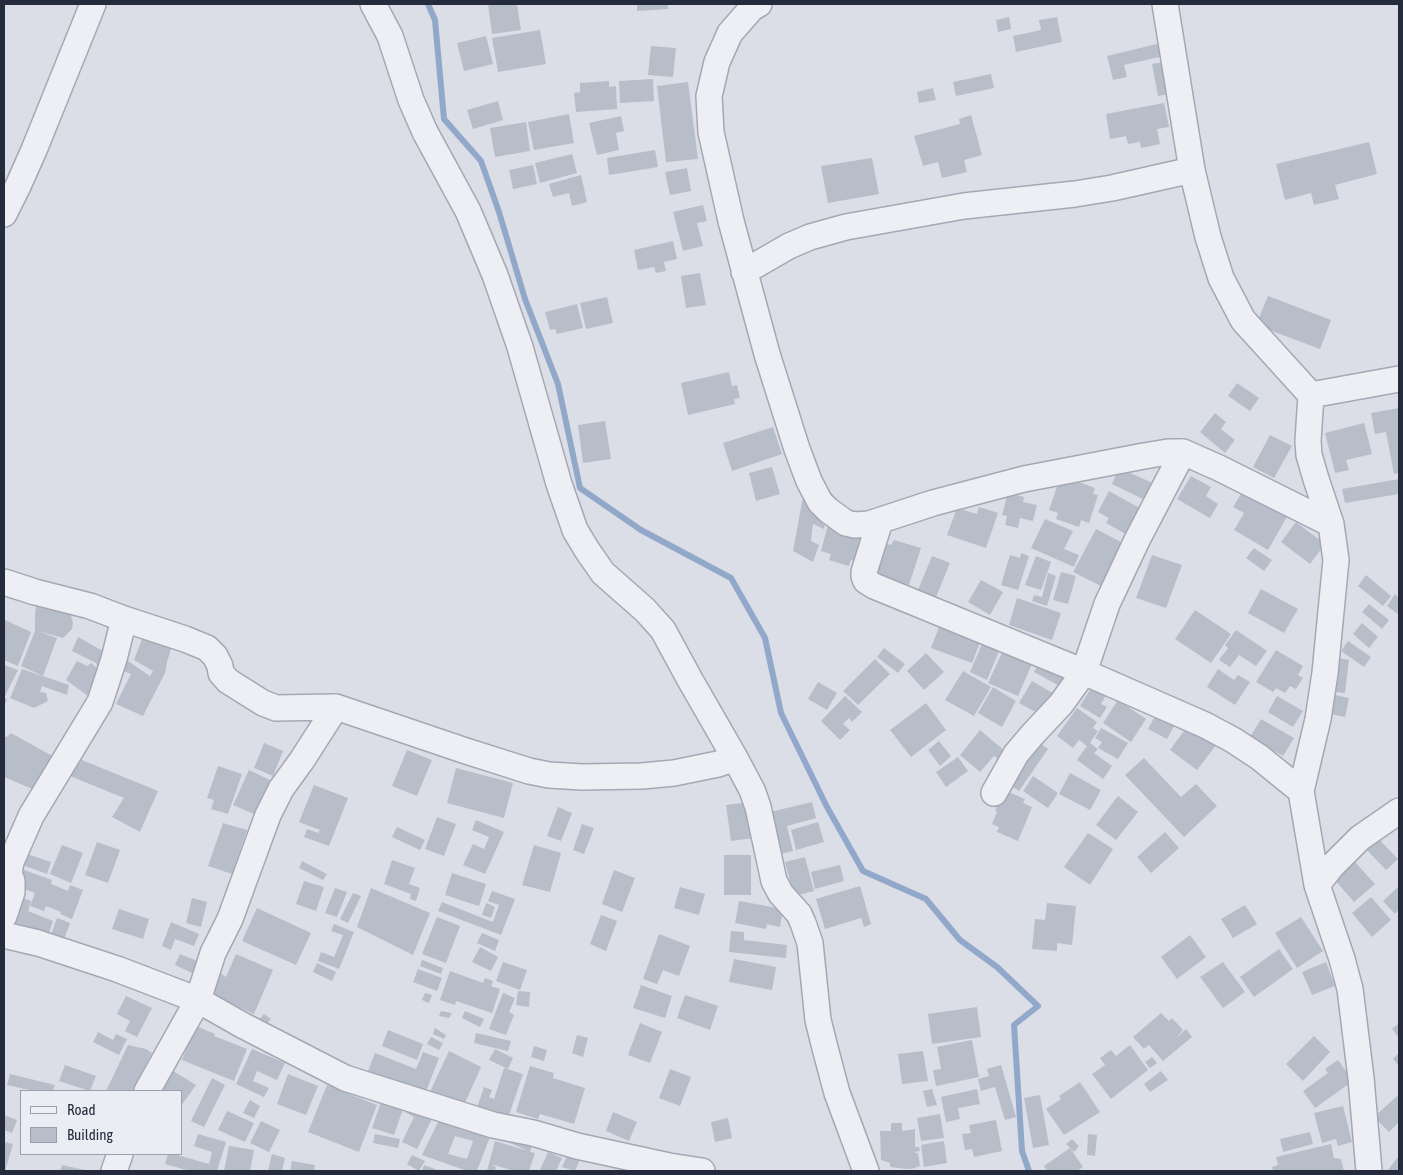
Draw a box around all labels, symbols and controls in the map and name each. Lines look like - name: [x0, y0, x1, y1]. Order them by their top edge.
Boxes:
- legend: [20, 1090, 182, 1155]
- text: Road: [67, 1101, 96, 1118]
- text: Building: [67, 1126, 113, 1143]

